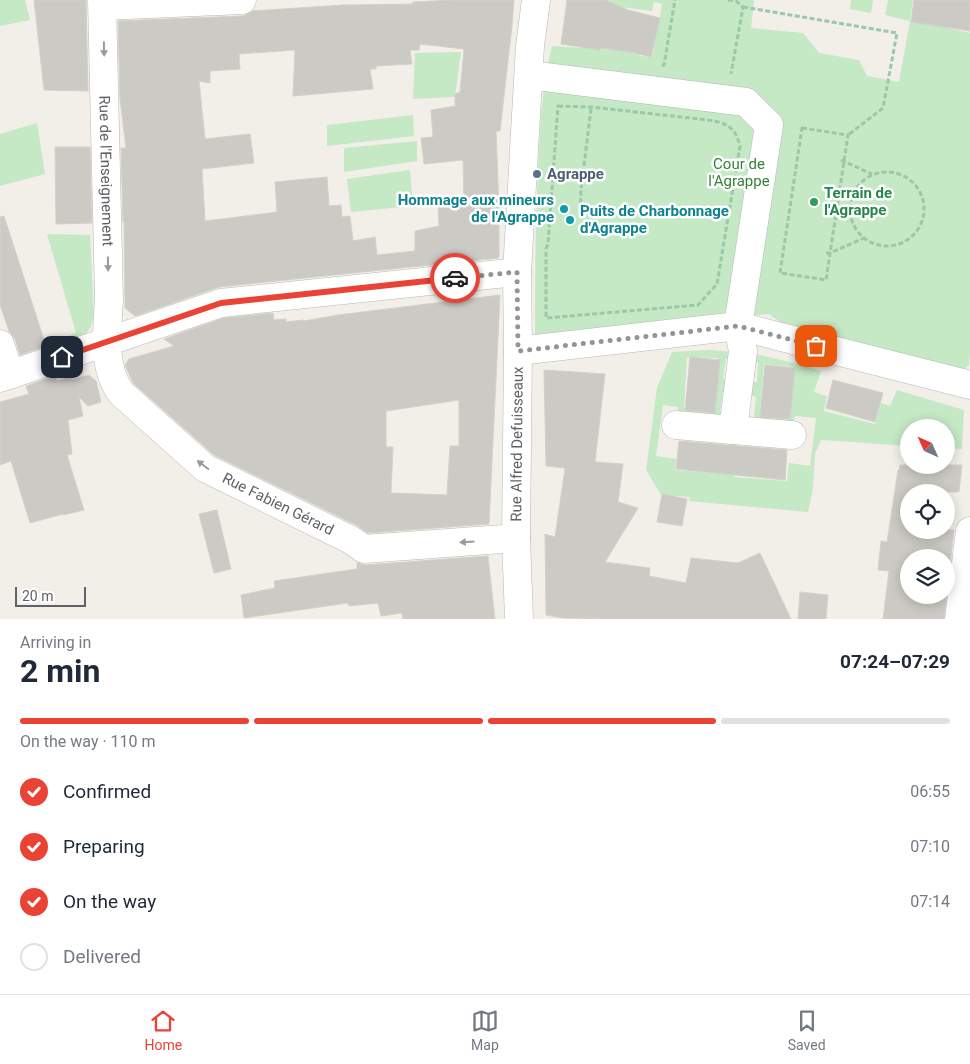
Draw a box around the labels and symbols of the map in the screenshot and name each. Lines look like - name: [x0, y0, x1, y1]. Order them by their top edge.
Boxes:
- one-way arrow: [100, 41, 108, 57]
- street label: Rue de l'Enseignement: [95, 95, 117, 247]
- park label: Cour de l'Agrappe: [708, 155, 770, 190]
- place label: Agrappe: [547, 165, 604, 183]
- marker: Agrappe: [531, 168, 543, 180]
- place label: Terrain de l'Agrappe: [824, 184, 892, 219]
- place label: Hommage aux mineurs de l'Agrappe: [398, 191, 554, 226]
- marker: Terrain de l'Agrappe: [808, 196, 820, 208]
- place label: Puits de Charbonnage d'Agrappe: [580, 202, 729, 237]
- marker: Hommage aux mineurs de l'Agrappe: [558, 203, 570, 215]
- marker: Puits de Charbonnage d'Agrappe: [564, 214, 576, 226]
- courier: [430, 253, 480, 303]
- one-way arrow: [104, 256, 112, 272]
- pin: [795, 325, 837, 367]
- pin: [41, 336, 83, 378]
- street label: Rue Alfred Defuisseaux: [507, 366, 527, 522]
- north arrow: [900, 419, 955, 474]
- one-way arrow: [197, 460, 210, 470]
- street label: Rue Fabien Gérard: [219, 469, 337, 539]
- one-way arrow: [459, 538, 475, 546]
- scale bar: [15, 584, 86, 607]

